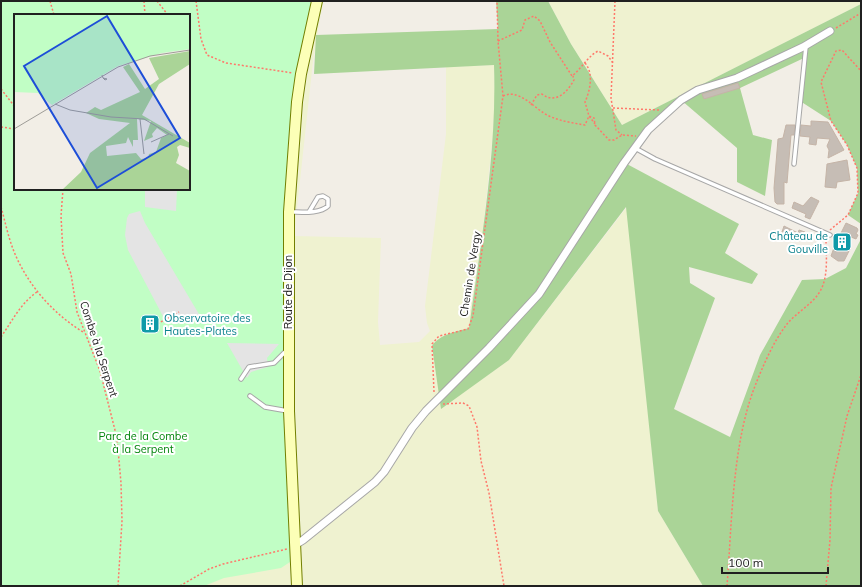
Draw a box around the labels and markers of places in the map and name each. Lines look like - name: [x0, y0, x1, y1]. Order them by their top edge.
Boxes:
- place label: Château de Gouville: [769, 229, 828, 256]
- building icon: Château de Gouville: [831, 231, 853, 253]
- place label: Observatoire des Hautes-Plates: [164, 311, 251, 338]
- building icon: Observatoire des Hautes-Plates: [139, 313, 161, 335]

